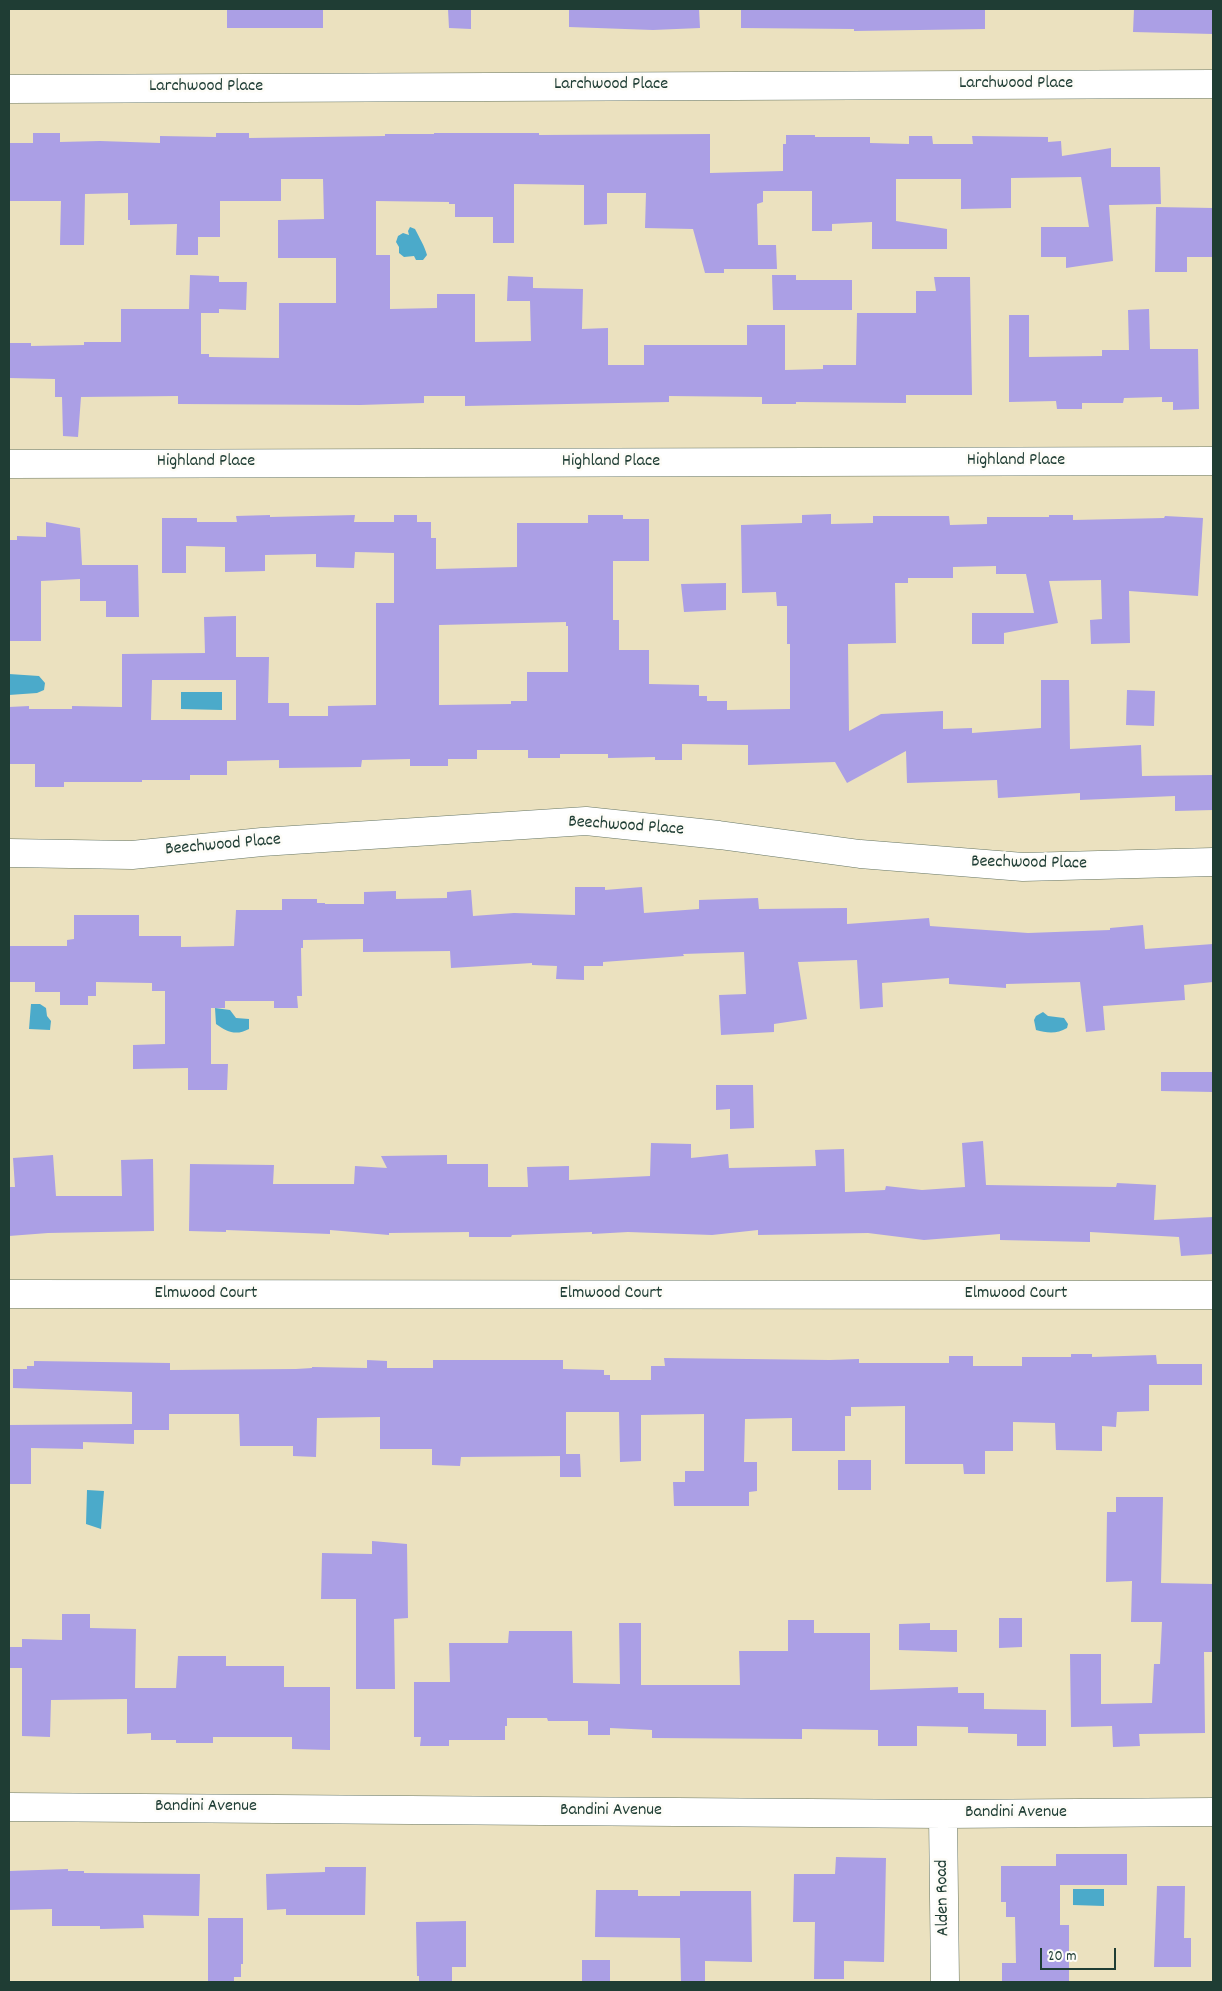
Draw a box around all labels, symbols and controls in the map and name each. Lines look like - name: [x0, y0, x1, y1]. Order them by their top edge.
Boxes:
- street label: Larchwood Place: [959, 74, 1073, 96]
- street label: Larchwood Place: [554, 75, 668, 97]
- street label: Larchwood Place: [149, 77, 263, 99]
- street label: Highland Place: [967, 451, 1065, 473]
- street label: Highland Place: [157, 452, 255, 474]
- street label: Highland Place: [562, 452, 660, 474]
- street label: Beechwood Place: [567, 812, 685, 842]
- street label: Beechwood Place: [164, 830, 282, 862]
- street label: Beechwood Place: [971, 852, 1087, 876]
- street label: Elmwood Court: [155, 1284, 257, 1306]
- street label: Elmwood Court: [560, 1284, 662, 1306]
- street label: Elmwood Court: [965, 1284, 1067, 1306]
- street label: Bandini Avenue: [155, 1797, 257, 1819]
- street label: Bandini Avenue: [560, 1801, 662, 1823]
- street label: Bandini Avenue: [965, 1803, 1067, 1825]
- street label: Alden Road: [933, 1860, 955, 1936]
- scale bar: [1042, 1938, 1118, 1970]
- text: 20 m: [1048, 1946, 1076, 1968]

